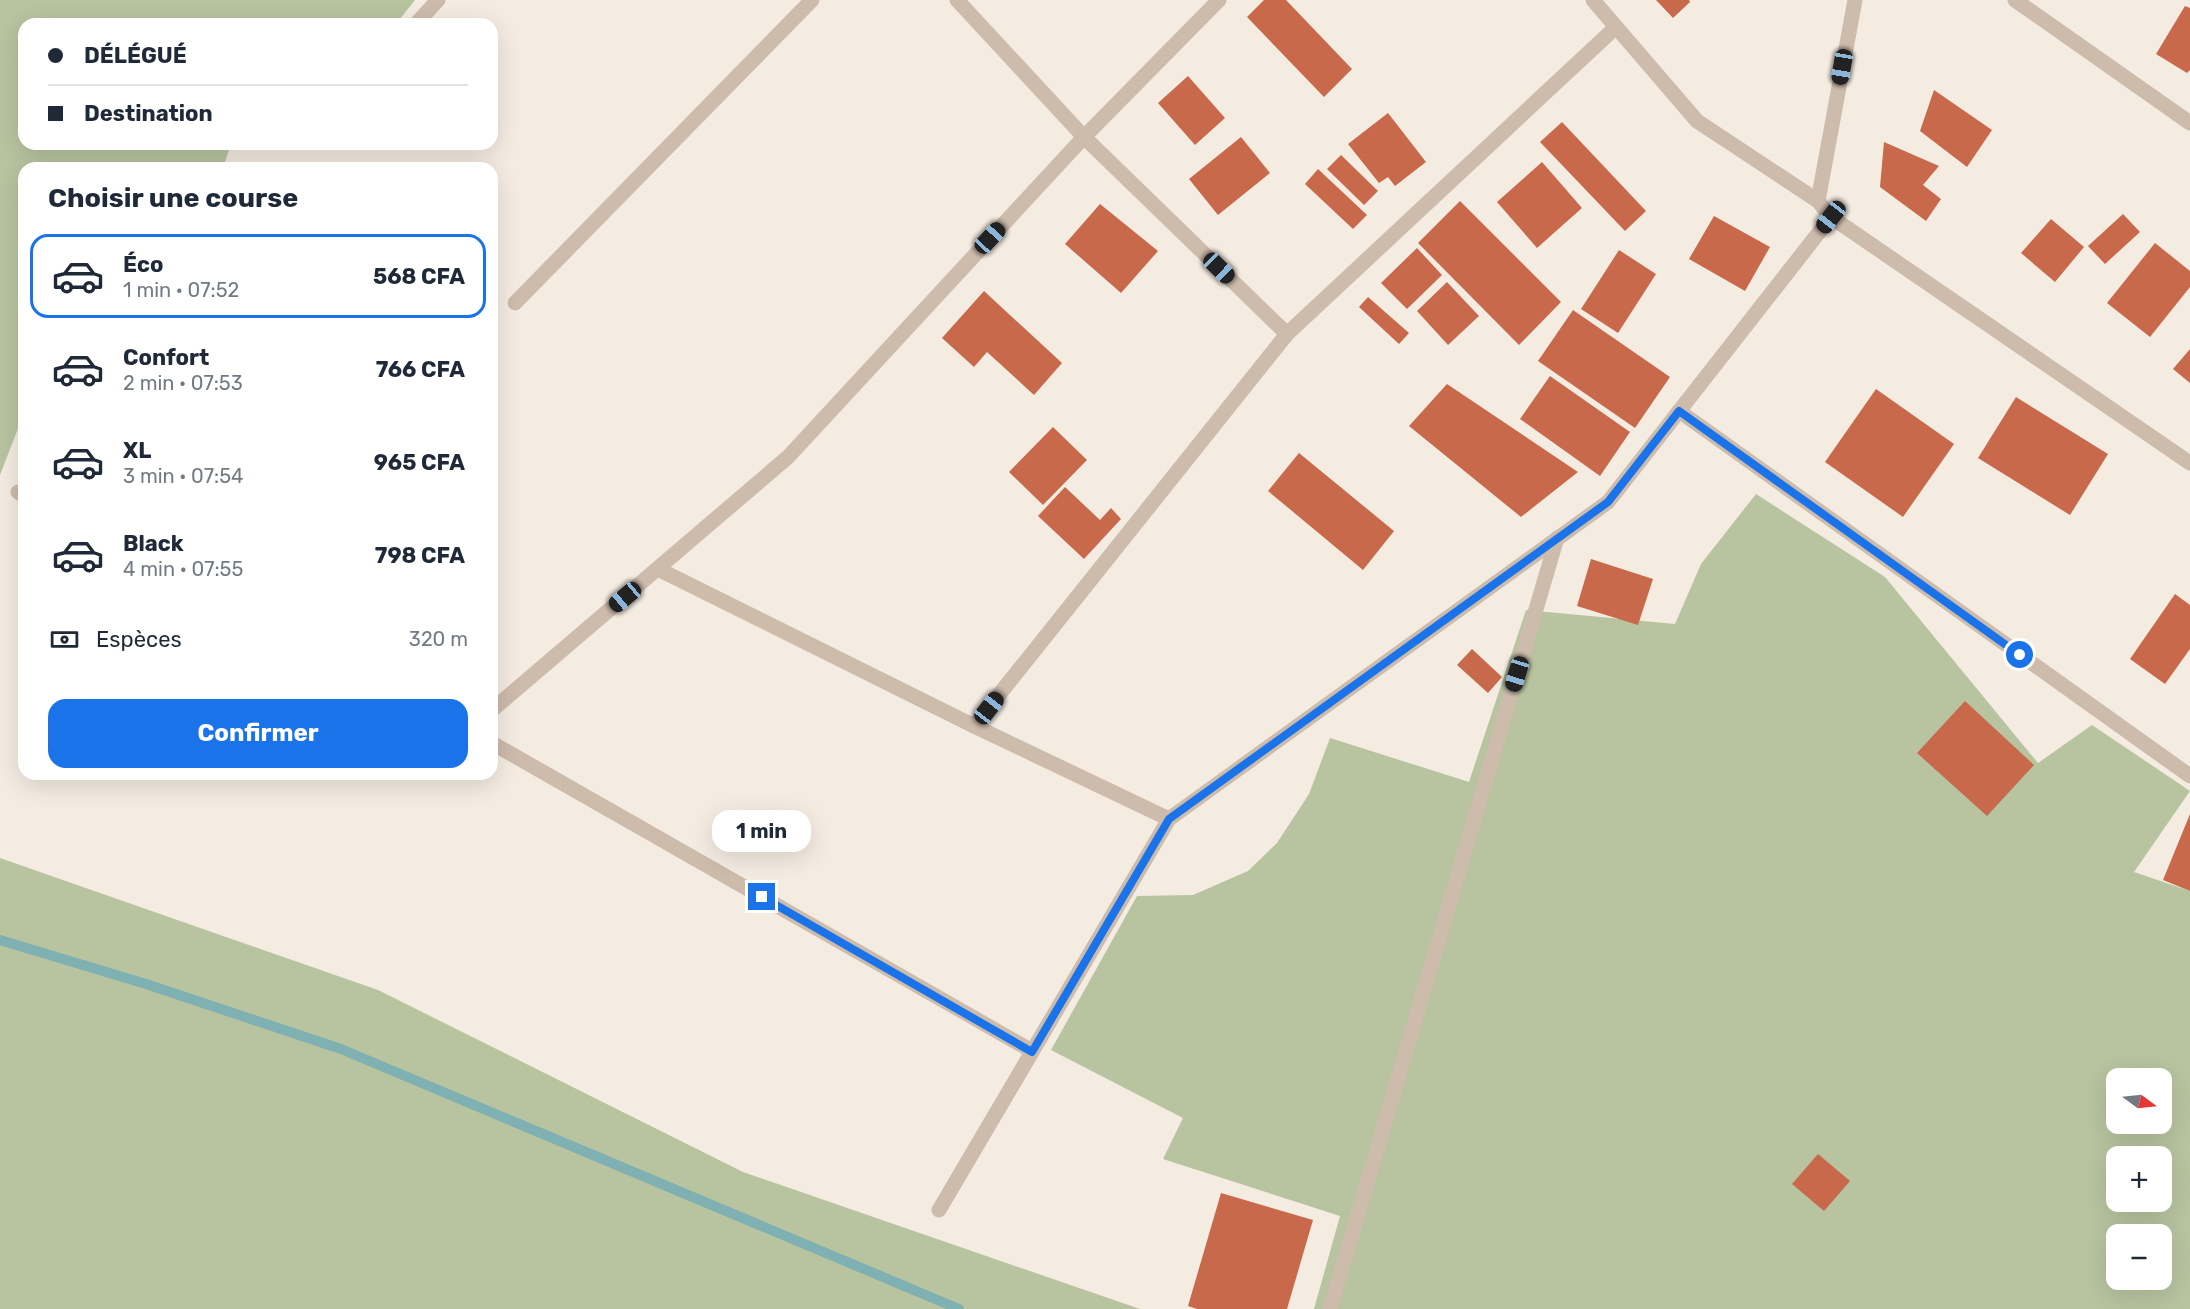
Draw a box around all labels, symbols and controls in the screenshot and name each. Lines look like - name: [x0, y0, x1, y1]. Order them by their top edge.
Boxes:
- text: DÉLÉGUÉ: [84, 42, 187, 69]
- car: [1830, 48, 1854, 86]
- text: Destination: [84, 100, 213, 127]
- text: Choisir une course: [48, 182, 298, 214]
- car: [1813, 197, 1849, 237]
- car: [971, 219, 1009, 257]
- icon: car: [51, 249, 105, 303]
- car: [1200, 249, 1238, 287]
- text: Éco: [123, 251, 163, 278]
- text: 568 CFA: [373, 263, 465, 290]
- text: 1 min · 07:52: [123, 278, 239, 302]
- icon: car: [51, 342, 105, 396]
- text: Confort: [123, 344, 209, 371]
- text: 766 CFA: [376, 356, 465, 383]
- text: 2 min · 07:53: [123, 371, 243, 395]
- icon: car: [51, 435, 105, 489]
- text: XL: [123, 437, 151, 464]
- text: 965 CFA: [374, 449, 465, 476]
- text: 3 min · 07:54: [123, 464, 243, 488]
- icon: car: [51, 528, 105, 582]
- text: Black: [123, 530, 184, 557]
- text: 798 CFA: [375, 542, 465, 569]
- text: 4 min · 07:55: [123, 557, 243, 581]
- car: [605, 579, 645, 615]
- icon: cash: [48, 623, 81, 656]
- text: Espèces: [96, 626, 182, 653]
- text: 320 m: [409, 627, 468, 651]
- route start: [2006, 641, 2033, 668]
- car: [1503, 654, 1531, 694]
- car: [971, 688, 1007, 728]
- button: Confirmer: [48, 699, 468, 768]
- callout: 1 min: [712, 810, 812, 852]
- text: 1 min: [736, 819, 787, 843]
- route end: [748, 883, 775, 910]
- north arrow: [2106, 1068, 2172, 1134]
- map controls: [2106, 1068, 2172, 1290]
- button: +: [2106, 1146, 2172, 1212]
- button: −: [2106, 1224, 2172, 1290]

